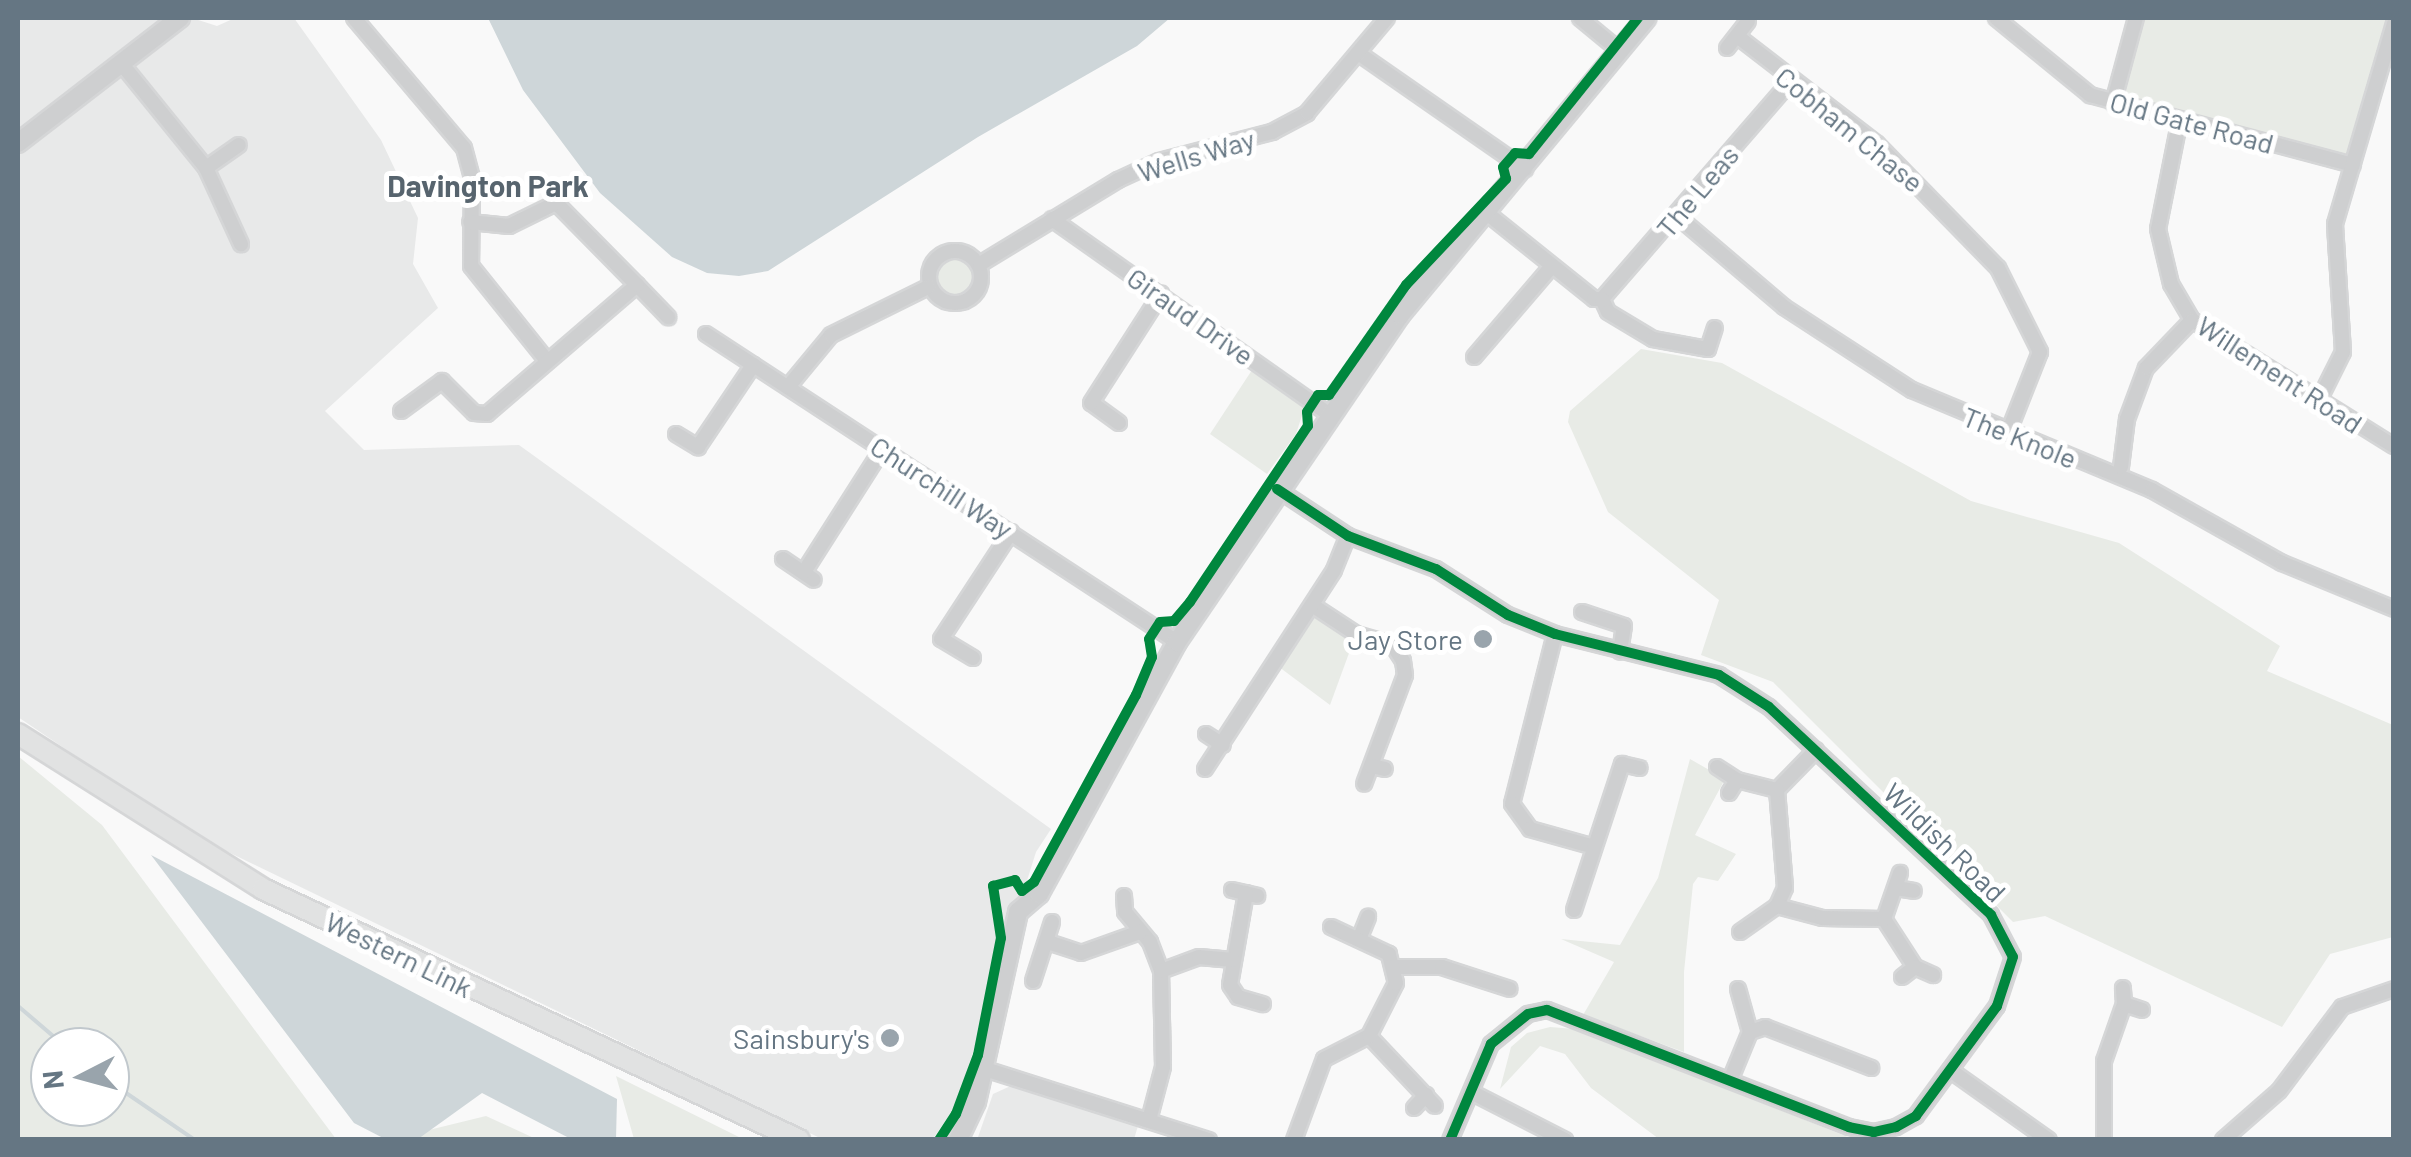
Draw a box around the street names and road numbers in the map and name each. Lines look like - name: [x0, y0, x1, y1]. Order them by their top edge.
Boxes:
- street label: Cobham Chase: [1769, 59, 1931, 199]
- street label: Old Gate Road: [2106, 84, 2278, 160]
- street label: Wells Way: [1134, 121, 1258, 189]
- street label: The Leas: [1649, 138, 1745, 244]
- street label: Giraud Drive: [1121, 260, 1261, 372]
- street label: Willement Road: [2191, 308, 2369, 440]
- street label: The Knole: [1958, 399, 2082, 475]
- street label: Churchill Way: [865, 429, 1019, 545]
- street label: Wildish Road: [1877, 776, 2013, 908]
- street label: Western Link: [320, 904, 478, 1004]

